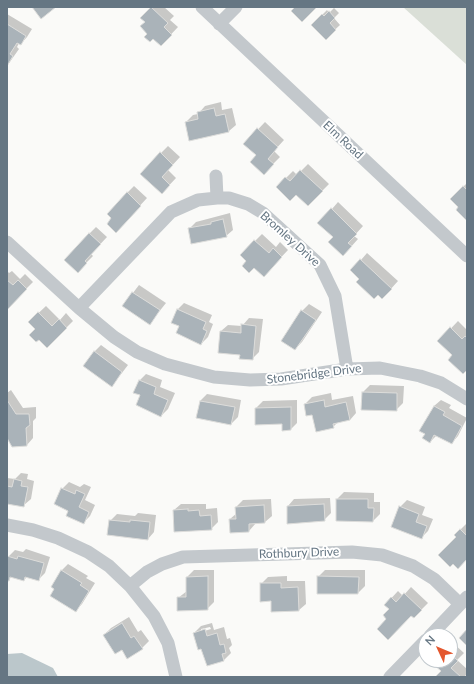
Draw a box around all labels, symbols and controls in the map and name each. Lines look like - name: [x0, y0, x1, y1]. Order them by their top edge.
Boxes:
- street label: Elm Road: [320, 118, 366, 162]
- street label: Bromley Drive: [257, 208, 323, 270]
- street label: Stonebridge Drive: [266, 361, 362, 387]
- street label: Rothbury Drive: [259, 544, 339, 562]
- north arrow: [418, 628, 458, 668]
- text: N: [422, 632, 437, 648]

